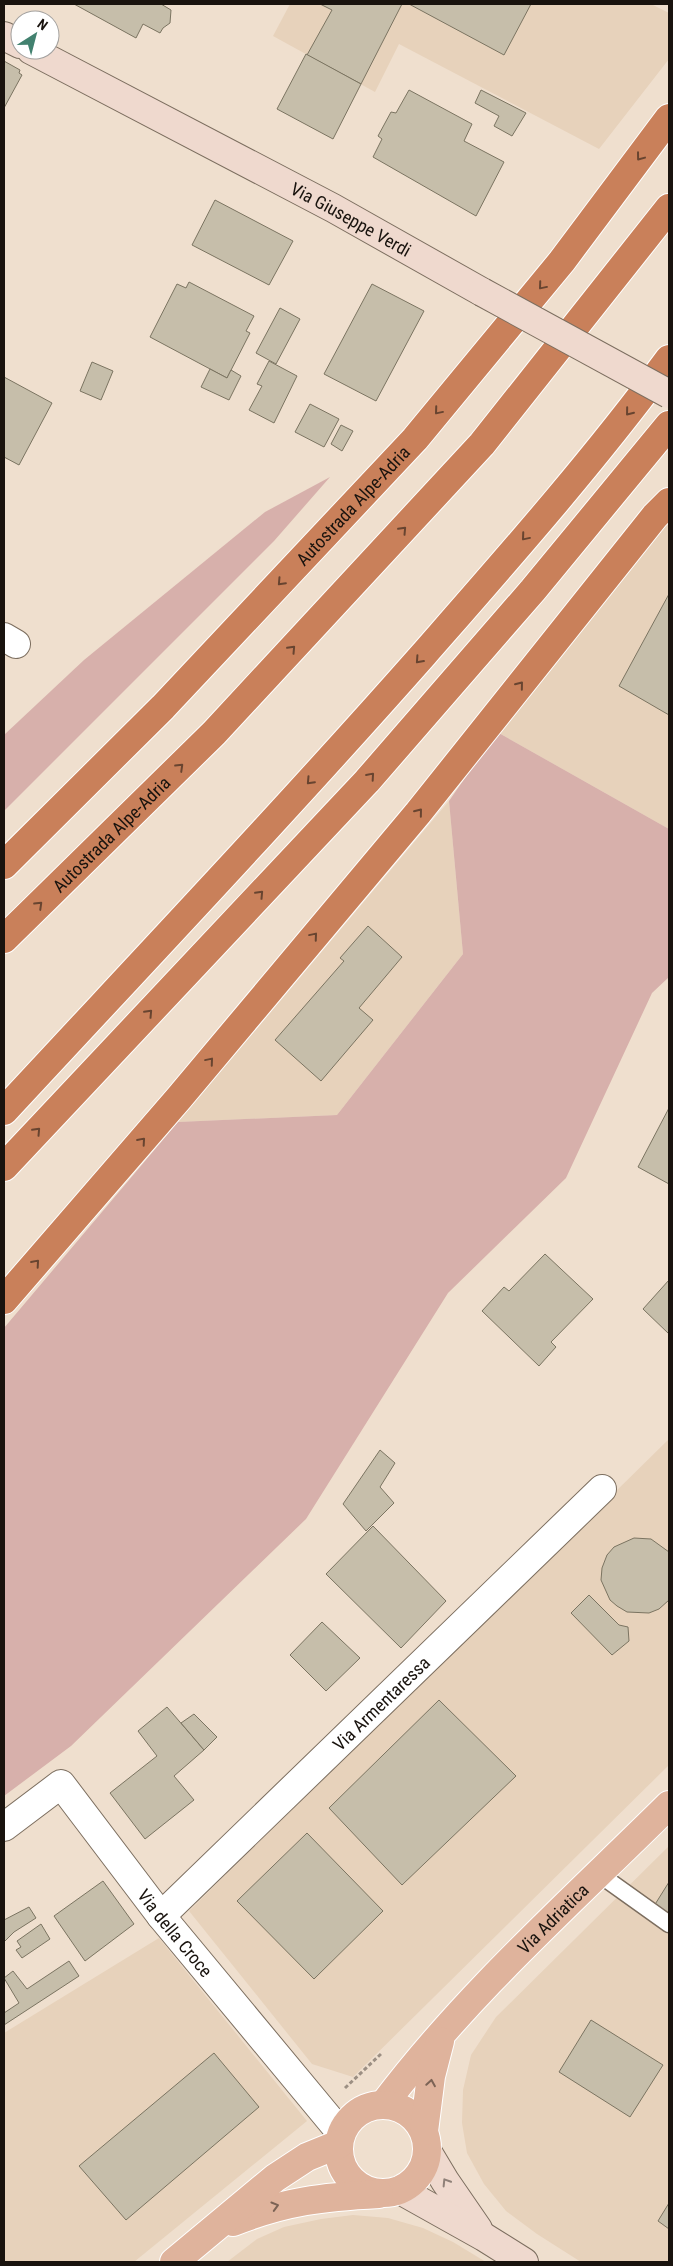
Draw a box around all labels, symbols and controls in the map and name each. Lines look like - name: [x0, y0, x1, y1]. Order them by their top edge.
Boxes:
- north arrow: [10, 10, 60, 60]
- text: N: [34, 15, 51, 33]
- one-way arrow: [637, 151, 646, 161]
- street label: Via Giuseppe Verdi: [287, 177, 415, 260]
- one-way arrow: [539, 280, 547, 289]
- one-way arrow: [436, 405, 444, 414]
- one-way arrow: [627, 406, 635, 415]
- street label: Autostrada Alpe-Adria: [292, 441, 414, 569]
- one-way arrow: [397, 526, 406, 535]
- one-way arrow: [522, 531, 531, 540]
- one-way arrow: [278, 576, 287, 585]
- one-way arrow: [286, 646, 295, 655]
- one-way arrow: [415, 654, 424, 663]
- one-way arrow: [514, 682, 522, 691]
- one-way arrow: [174, 764, 183, 773]
- street label: Autostrada Alpe-Adria: [48, 772, 174, 896]
- one-way arrow: [365, 773, 374, 782]
- one-way arrow: [307, 775, 316, 784]
- one-way arrow: [413, 808, 422, 817]
- one-way arrow: [254, 891, 263, 900]
- one-way arrow: [33, 901, 42, 910]
- one-way arrow: [309, 933, 318, 942]
- one-way arrow: [143, 1009, 152, 1018]
- one-way arrow: [204, 1058, 212, 1067]
- one-way arrow: [31, 1128, 40, 1137]
- one-way arrow: [136, 1137, 145, 1146]
- one-way arrow: [30, 1260, 39, 1269]
- street label: Via Armentaressa: [328, 1652, 434, 1755]
- street label: Via Adriatica: [513, 1879, 592, 1958]
- street label: Via della Croce: [134, 1885, 217, 1981]
- one-way arrow: [425, 2078, 435, 2087]
- one-way arrow: [442, 2179, 452, 2188]
- one-way arrow: [270, 2202, 279, 2212]

